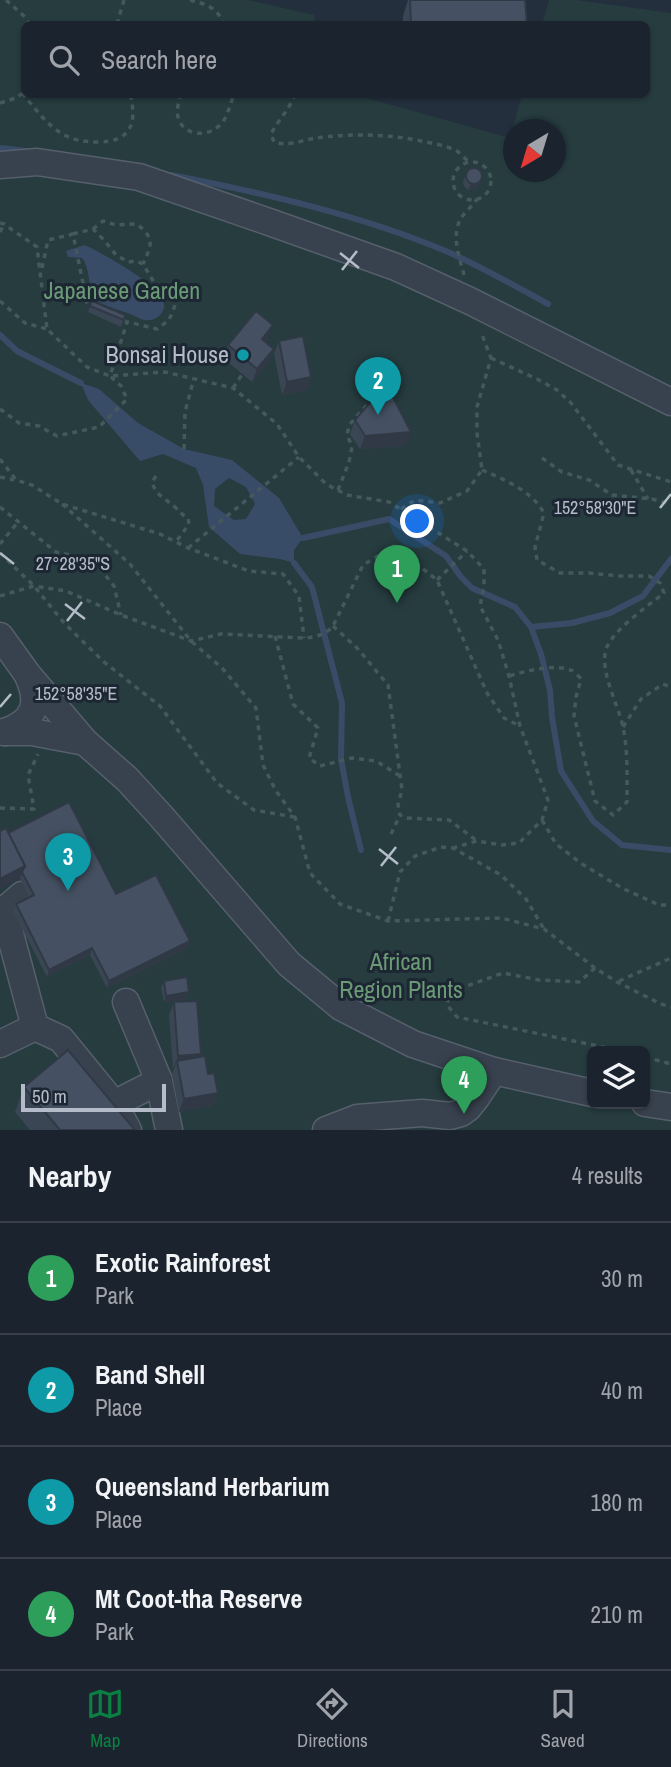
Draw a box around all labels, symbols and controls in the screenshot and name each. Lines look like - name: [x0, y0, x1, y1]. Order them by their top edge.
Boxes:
- search box: [21, 21, 650, 98]
- icon: search: [45, 41, 83, 79]
- text: Search here: [101, 42, 217, 77]
- north arrow: [503, 119, 566, 182]
- park label: Japanese Garden: [44, 274, 200, 306]
- place label: Bonsai House: [105, 338, 229, 370]
- marker: Bonsai House: [235, 347, 251, 363]
- pin: 2: [355, 357, 401, 415]
- text: 152°58'30"E: [554, 495, 636, 520]
- your location: [400, 504, 434, 538]
- pin: 1: [374, 545, 420, 603]
- text: 27°28'35"S: [36, 551, 110, 576]
- text: 152°58'35"E: [35, 681, 117, 706]
- pin: 3: [45, 833, 91, 891]
- park label: African Region Plants: [339, 945, 463, 1005]
- map controls: [587, 1046, 650, 1109]
- button: layers: [587, 1046, 650, 1109]
- pin: 4: [441, 1056, 487, 1114]
- scale bar: [21, 1081, 166, 1113]
- text: 50 m: [32, 1083, 67, 1109]
- text: Nearby: [28, 1156, 111, 1196]
- text: 4 results: [572, 1160, 643, 1191]
- text: Exotic Rainforest: [95, 1245, 270, 1280]
- text: 1: [46, 1263, 56, 1294]
- text: 30 m: [601, 1263, 643, 1294]
- text: Park: [95, 1280, 134, 1311]
- text: Band Shell: [95, 1357, 205, 1392]
- text: 2: [46, 1375, 56, 1406]
- text: 40 m: [601, 1375, 643, 1406]
- text: Place: [95, 1392, 142, 1423]
- text: Queensland Herbarium: [95, 1469, 330, 1504]
- text: 3: [46, 1487, 56, 1518]
- text: 180 m: [591, 1487, 643, 1518]
- text: Place: [95, 1504, 142, 1535]
- text: Mt Coot-tha Reserve: [95, 1581, 302, 1616]
- text: 4: [46, 1599, 56, 1630]
- text: 210 m: [591, 1599, 643, 1630]
- text: Park: [95, 1616, 134, 1647]
- tab: Map: [86, 1685, 124, 1753]
- tab: Directions: [297, 1685, 368, 1753]
- tab: Saved: [541, 1685, 585, 1753]

